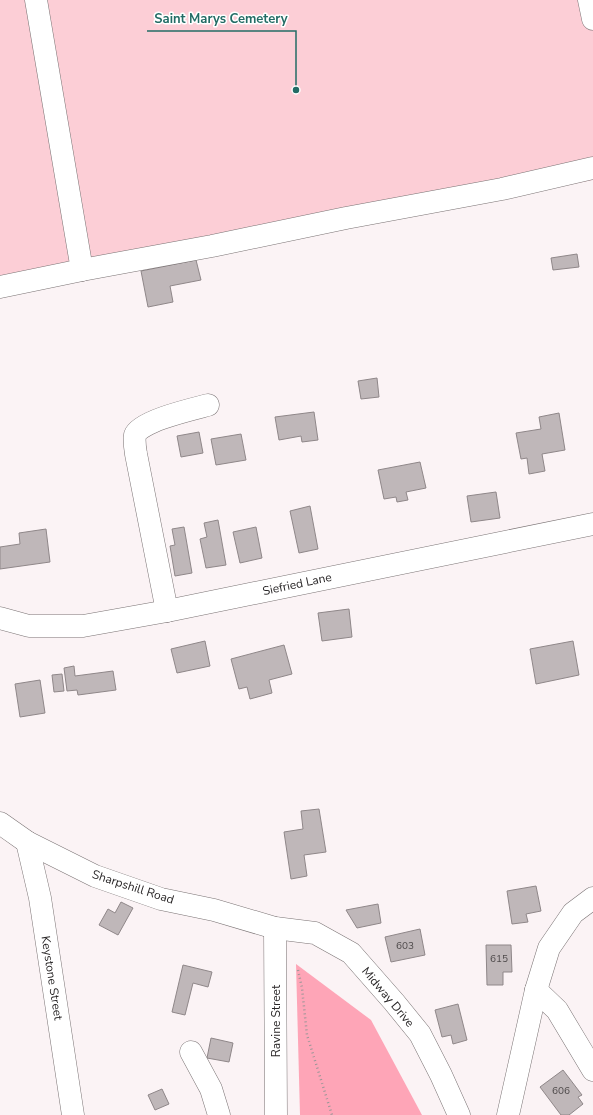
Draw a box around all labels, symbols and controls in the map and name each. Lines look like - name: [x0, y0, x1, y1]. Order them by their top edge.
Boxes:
- callout: Saint Marys Cemetery: [147, 6, 296, 31]
- text: Saint Marys Cemetery: [154, 10, 288, 28]
- street label: Siefried Lane: [261, 569, 333, 599]
- street label: Sharpshill Road: [90, 866, 176, 908]
- street label: Keystone Street: [37, 935, 67, 1022]
- house number: 603: [396, 939, 414, 953]
- house number: 615: [490, 952, 508, 966]
- street label: Midway Drive: [358, 964, 418, 1030]
- street label: Ravine Street: [268, 984, 284, 1057]
- house number: 606: [552, 1084, 570, 1098]

